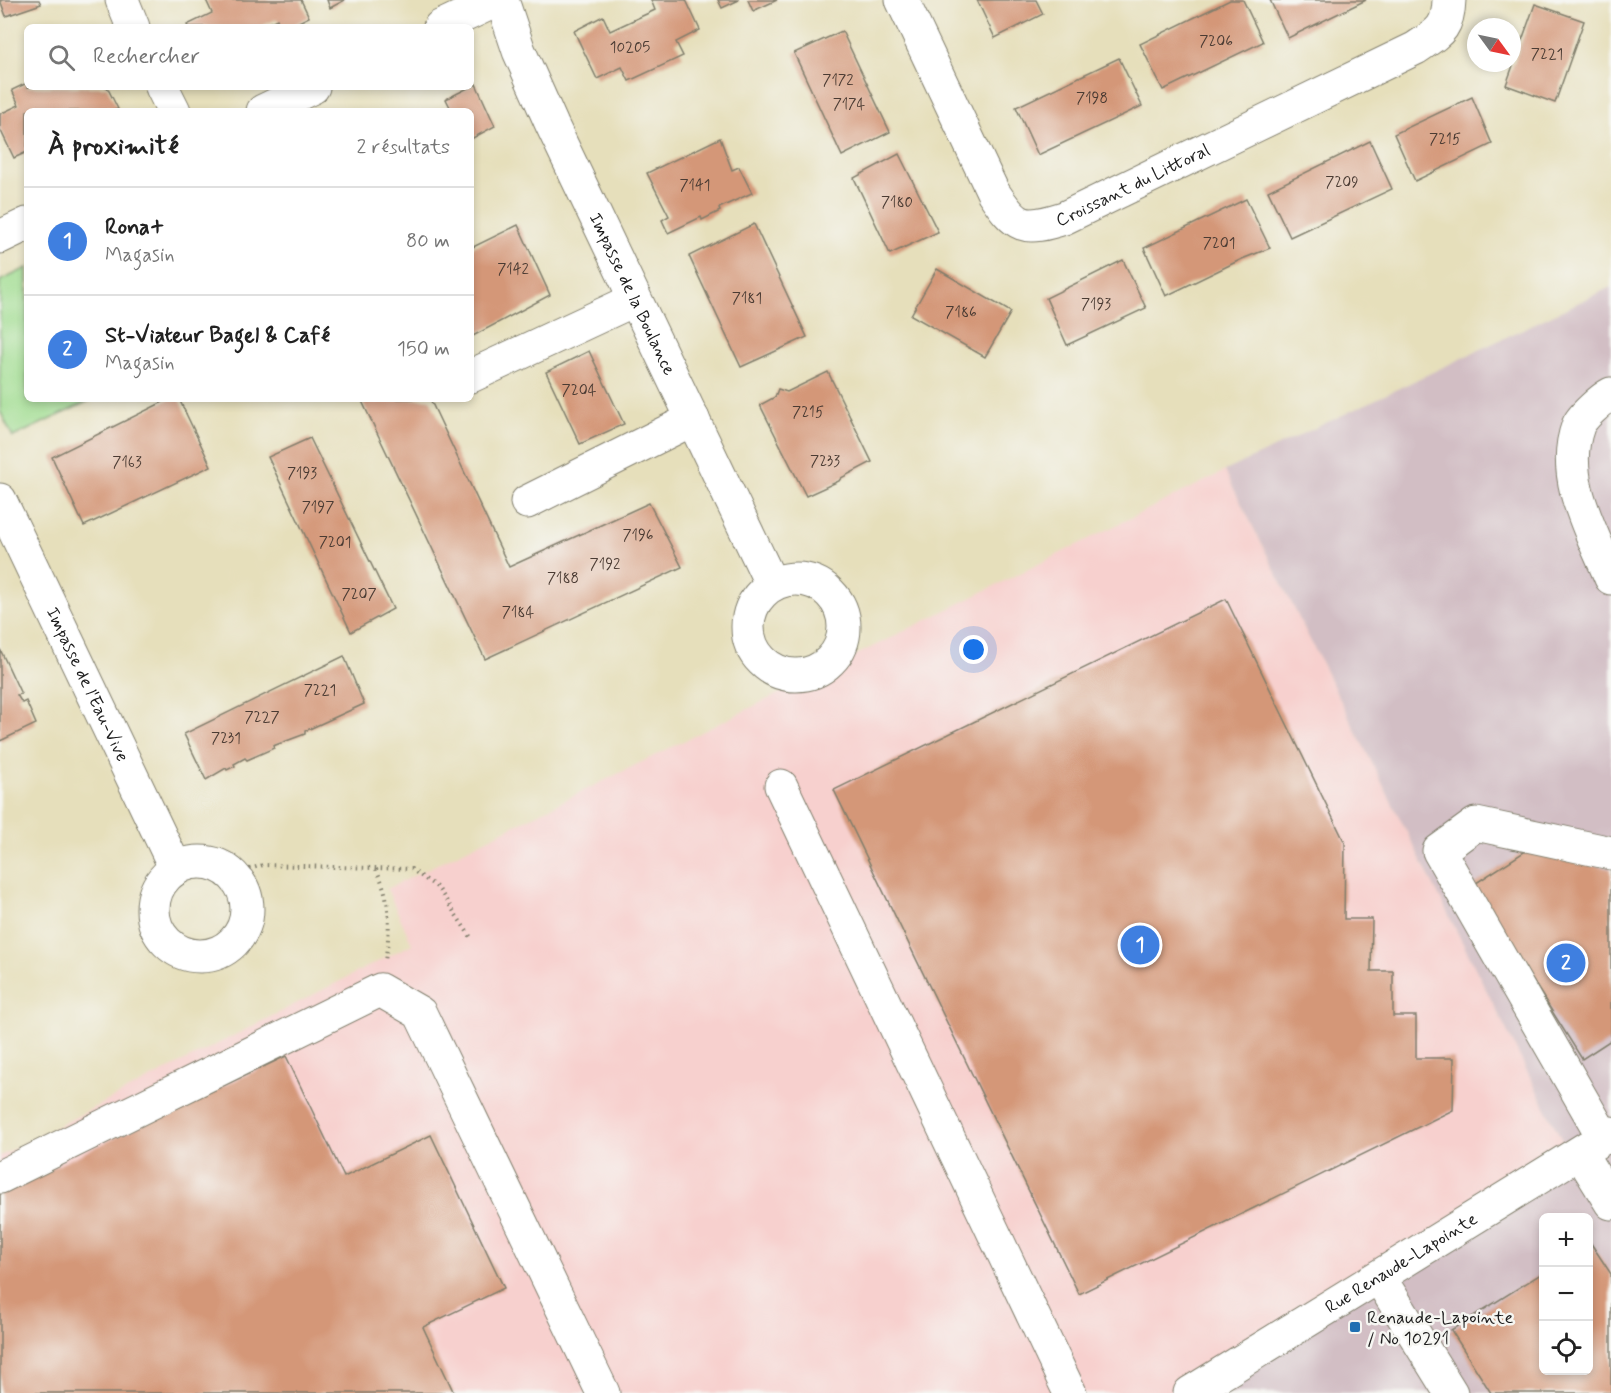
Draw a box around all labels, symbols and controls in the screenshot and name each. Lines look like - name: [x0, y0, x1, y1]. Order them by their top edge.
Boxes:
- north arrow: [1467, 18, 1521, 72]
- search box: [24, 24, 474, 90]
- house number: 7206: [1199, 32, 1233, 52]
- house number: 10205: [610, 38, 650, 58]
- icon: search: [45, 41, 78, 74]
- text: Rechercher: [93, 43, 200, 71]
- house number: 7221: [1531, 45, 1563, 65]
- house number: 7172: [822, 71, 854, 91]
- house number: 7198: [1076, 89, 1108, 109]
- house number: 7174: [833, 95, 866, 115]
- text: À proximité: [48, 130, 179, 164]
- house number: 7215: [1429, 130, 1461, 150]
- text: 2 résultats: [357, 134, 450, 161]
- street label: Croissant du Littoral: [1053, 138, 1214, 233]
- house number: 7209: [1325, 173, 1359, 193]
- house number: 7141: [679, 176, 711, 196]
- house number: 7180: [881, 193, 913, 213]
- street label: Impasse de la Boulance: [583, 209, 681, 379]
- text: Rona+: [105, 214, 165, 242]
- text: 1: [63, 228, 72, 255]
- text: 80 m: [406, 228, 450, 255]
- house number: 7201: [1203, 234, 1235, 254]
- text: Magasin: [105, 242, 175, 269]
- house number: 7142: [497, 260, 529, 280]
- house number: 7181: [732, 289, 762, 309]
- house number: 7193: [1081, 295, 1111, 315]
- house number: 7186: [945, 303, 977, 323]
- text: St-Viateur Bagel & Café: [105, 322, 330, 350]
- text: 2: [63, 336, 72, 363]
- text: 150 m: [397, 336, 450, 363]
- text: Magasin: [105, 350, 175, 377]
- house number: 7204: [562, 381, 597, 401]
- house number: 7215: [792, 403, 824, 423]
- house number: 7233: [810, 452, 840, 472]
- house number: 7163: [112, 453, 142, 473]
- house number: 7193: [287, 464, 317, 484]
- house number: 7197: [302, 498, 334, 518]
- house number: 7196: [622, 526, 654, 546]
- house number: 7201: [319, 533, 351, 553]
- house number: 7192: [590, 555, 620, 575]
- house number: 7188: [547, 569, 579, 589]
- house number: 7207: [341, 585, 377, 605]
- street label: Impasse de l'Eau-Vive: [40, 603, 134, 766]
- house number: 7184: [502, 603, 534, 623]
- your location: [959, 635, 988, 664]
- house number: 7221: [304, 681, 336, 701]
- house number: 7227: [244, 708, 280, 728]
- house number: 7231: [211, 729, 241, 749]
- pin: 1: [1120, 922, 1160, 968]
- pin: 2: [1546, 940, 1586, 986]
- street label: Rue Renaude-Lapointe: [1321, 1207, 1482, 1320]
- map controls: [1539, 1213, 1593, 1375]
- button: +: [1539, 1213, 1593, 1267]
- button: −: [1539, 1267, 1593, 1321]
- place label: Renaude-Lapointe / No 10291: [1367, 1306, 1513, 1351]
- marker: Renaude-Lapointe / No 10291: [1348, 1320, 1362, 1334]
- button: locate: [1539, 1321, 1593, 1375]

